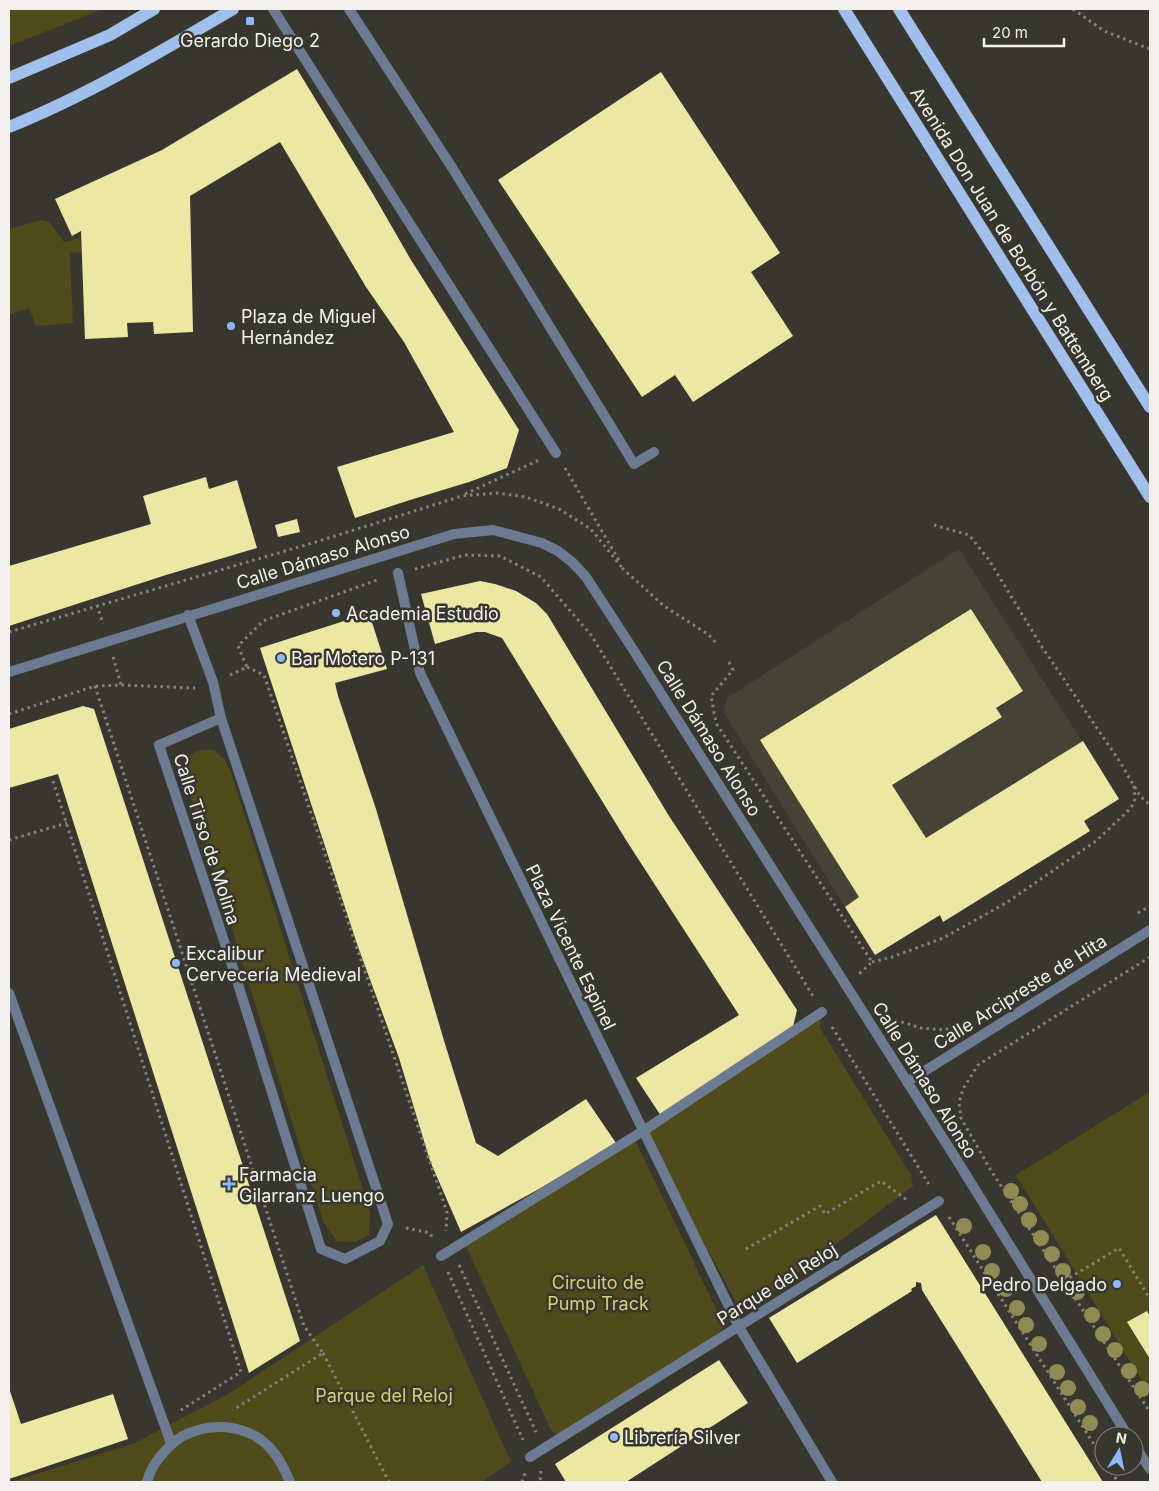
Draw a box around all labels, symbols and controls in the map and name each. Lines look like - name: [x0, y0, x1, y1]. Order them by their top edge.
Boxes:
- marker: Gerardo Diego 2: [244, 15, 256, 27]
- scale bar: [984, 15, 1064, 47]
- text: 20 m: [992, 23, 1028, 42]
- place label: Gerardo Diego 2: [180, 30, 320, 51]
- street label: Avenida Don Juan de Borbón y Battemberg: [906, 83, 1118, 405]
- place label: Plaza de Miguel Hernández: [241, 306, 376, 348]
- marker: Plaza de Miguel Hernández: [225, 320, 237, 332]
- street label: Calle Dámaso Alonso: [234, 521, 412, 593]
- place label: Academia Estudio: [346, 603, 499, 624]
- marker: Academia Estudio: [330, 607, 342, 619]
- place label: Bar Motero P-131: [291, 648, 435, 669]
- marker: Bar Motero P-131: [275, 652, 287, 664]
- street label: Calle Dámaso Alonso: [652, 656, 766, 820]
- street label: Calle Tirso de Molina: [169, 751, 245, 927]
- street label: Plaza Vicente Espinel: [522, 861, 620, 1033]
- street label: Calle Arcipreste de Hita: [930, 930, 1110, 1054]
- place label: Excalibur Cervecería Medieval: [186, 943, 361, 985]
- marker: Excalibur Cervecería Medieval: [170, 957, 182, 969]
- street label: Calle Dámaso Alonso: [868, 998, 982, 1162]
- place label: Farmacia Gilarranz Luengo: [239, 1164, 385, 1206]
- marker: Farmacia Gilarranz Luengo: [223, 1178, 235, 1190]
- street label: Parque del Reloj: [713, 1239, 841, 1329]
- park label: Circuito de Pump Track: [547, 1272, 649, 1314]
- place label: Pedro Delgado: [981, 1274, 1107, 1295]
- marker: Pedro Delgado: [1111, 1278, 1123, 1290]
- park label: Parque del Reloj: [315, 1385, 453, 1406]
- north arrow: [1094, 1426, 1144, 1476]
- place label: Librería Silver: [624, 1427, 741, 1448]
- text: N: [1115, 1428, 1128, 1447]
- marker: Librería Silver: [608, 1431, 620, 1443]

